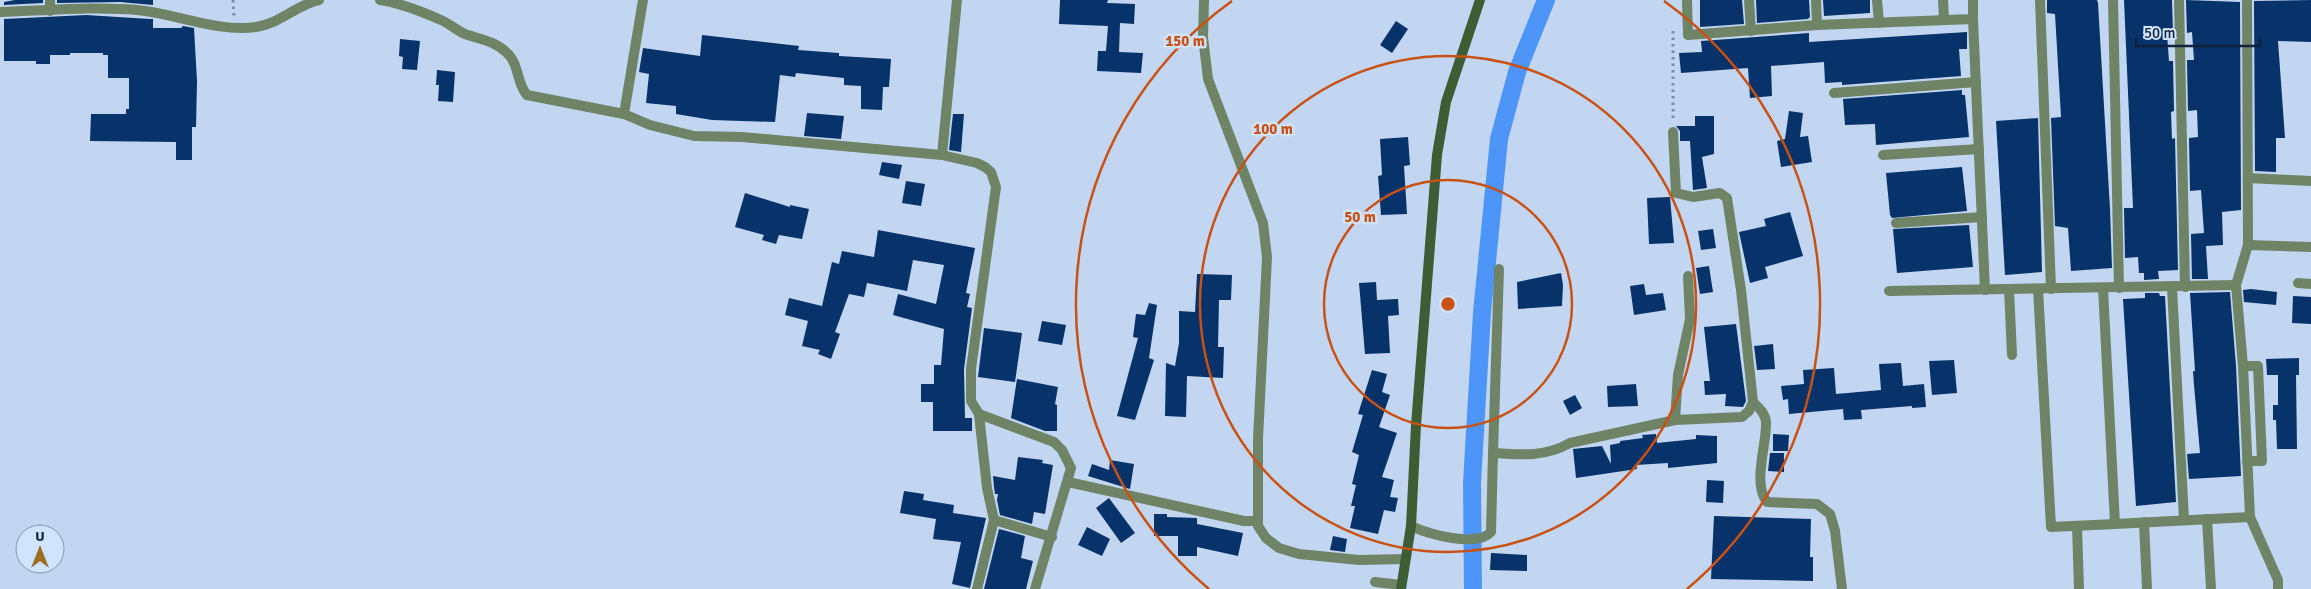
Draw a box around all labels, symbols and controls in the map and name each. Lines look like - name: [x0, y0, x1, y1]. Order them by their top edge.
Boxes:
- scale bar: [2136, 15, 2260, 47]
- text: 50 m: [2144, 24, 2175, 42]
- text: 150 m: [1165, 32, 1205, 50]
- text: 100 m: [1253, 120, 1293, 138]
- text: 50 m: [1344, 208, 1376, 226]
- centre of rings: [1439, 295, 1457, 313]
- north arrow: [15, 524, 65, 574]
- text: U: [35, 528, 45, 545]

